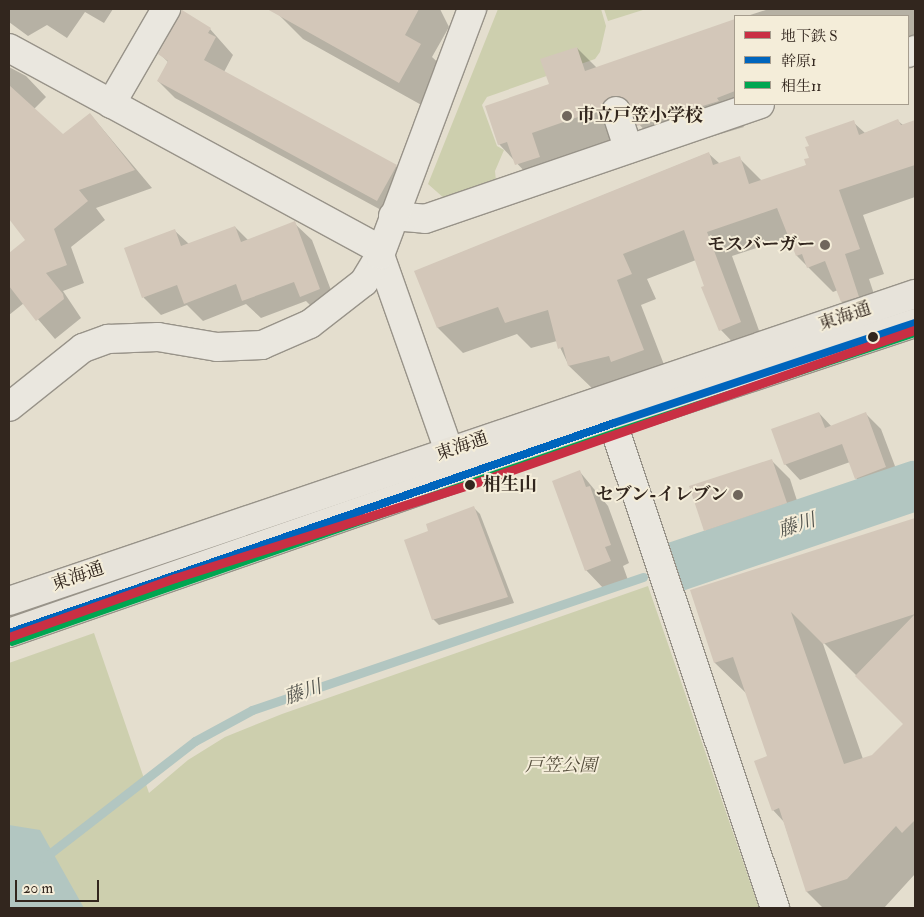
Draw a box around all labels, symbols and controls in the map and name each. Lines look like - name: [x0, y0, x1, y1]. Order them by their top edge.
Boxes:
- legend: [734, 15, 909, 105]
- text: 地下鉄 S: [781, 27, 838, 46]
- text: 幹原1: [781, 52, 816, 71]
- text: 相生11: [781, 77, 822, 96]
- place label: 市立戸笠小学校: [577, 105, 703, 127]
- marker: 市立戸笠小学校: [561, 110, 573, 122]
- place label: モスバーガー: [707, 234, 815, 256]
- marker: モスバーガー: [819, 239, 831, 251]
- street label: 東海通: [816, 298, 874, 336]
- unlabelled marker: [868, 332, 878, 342]
- street label: 東海通: [433, 428, 491, 466]
- place label: 相生山: [483, 474, 537, 496]
- marker: 相生山: [461, 476, 479, 494]
- place label: セブン-イレブン: [594, 484, 728, 506]
- marker: セブン-イレブン: [732, 489, 744, 501]
- water label: 藤川: [775, 509, 819, 543]
- street label: 東海通: [49, 558, 107, 596]
- water label: 藤川: [281, 676, 325, 710]
- park label: 戸笠公園: [525, 755, 597, 777]
- scale bar: [18, 870, 101, 902]
- text: 20 m: [23, 879, 53, 898]

